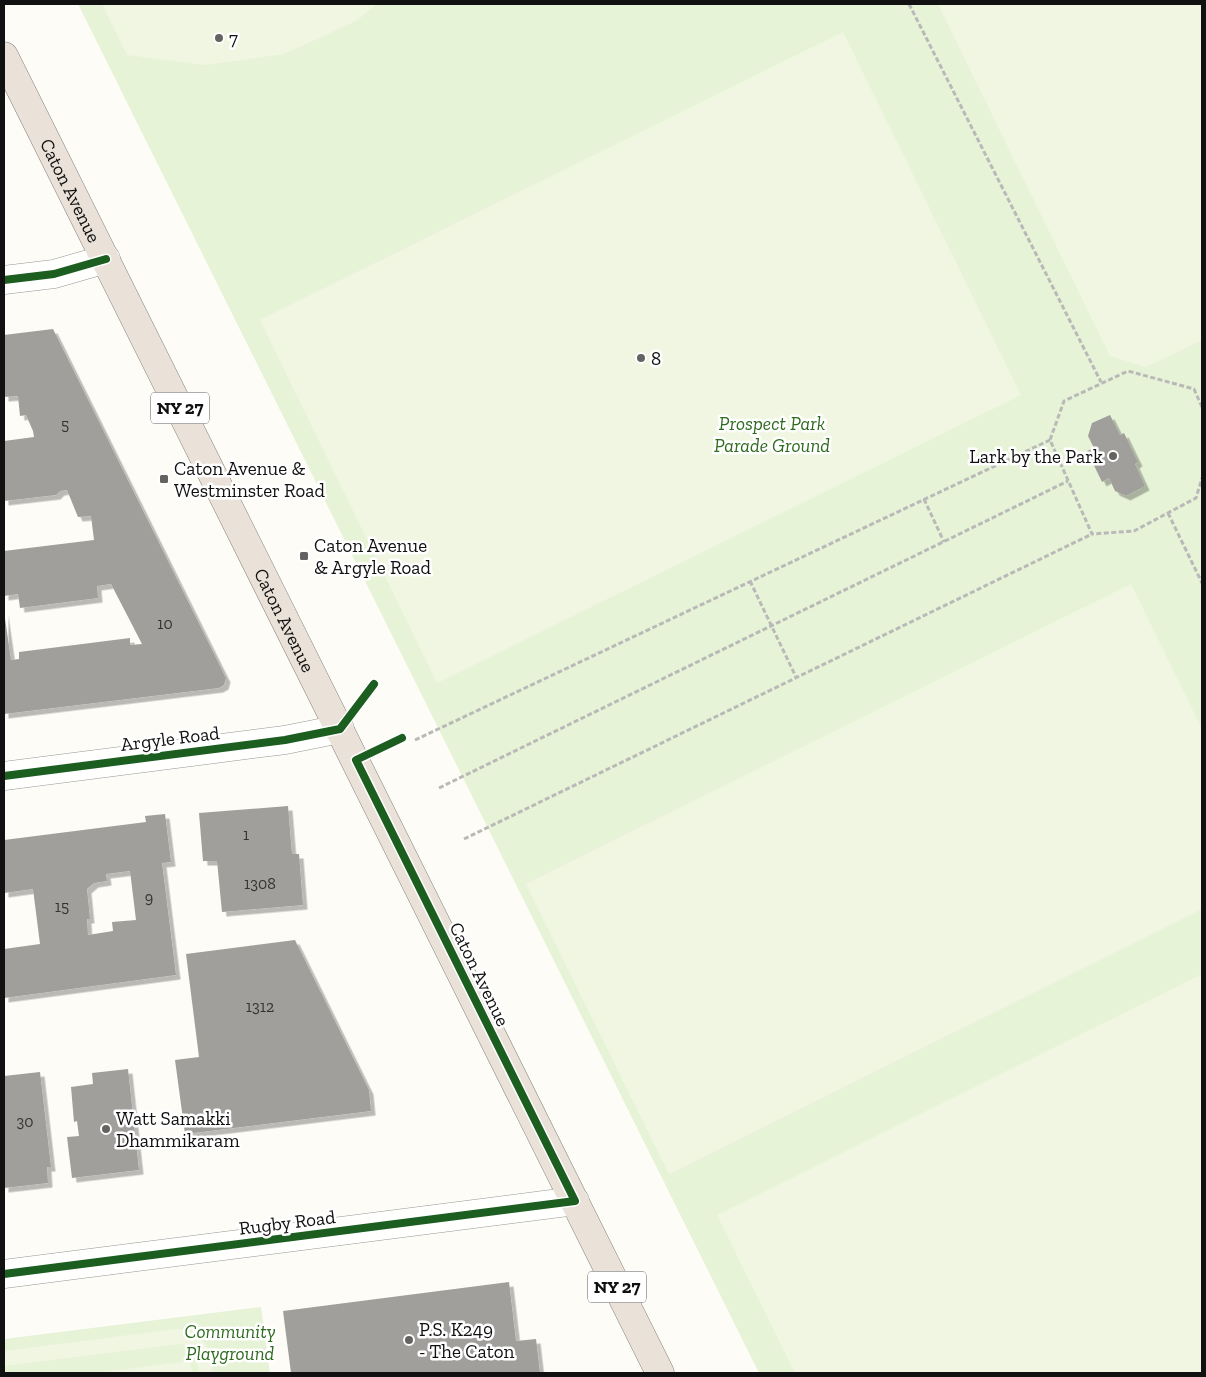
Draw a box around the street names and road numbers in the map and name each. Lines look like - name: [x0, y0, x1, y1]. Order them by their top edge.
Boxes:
- street label: Caton Avenue: [35, 135, 106, 246]
- road number: NY 27: [151, 392, 209, 423]
- street label: Caton Avenue: [249, 564, 320, 676]
- street label: Argyle Road: [119, 721, 221, 756]
- street label: Caton Avenue: [444, 918, 515, 1030]
- street label: Rugby Road: [237, 1205, 337, 1240]
- road number: NY 27: [588, 1272, 646, 1302]

